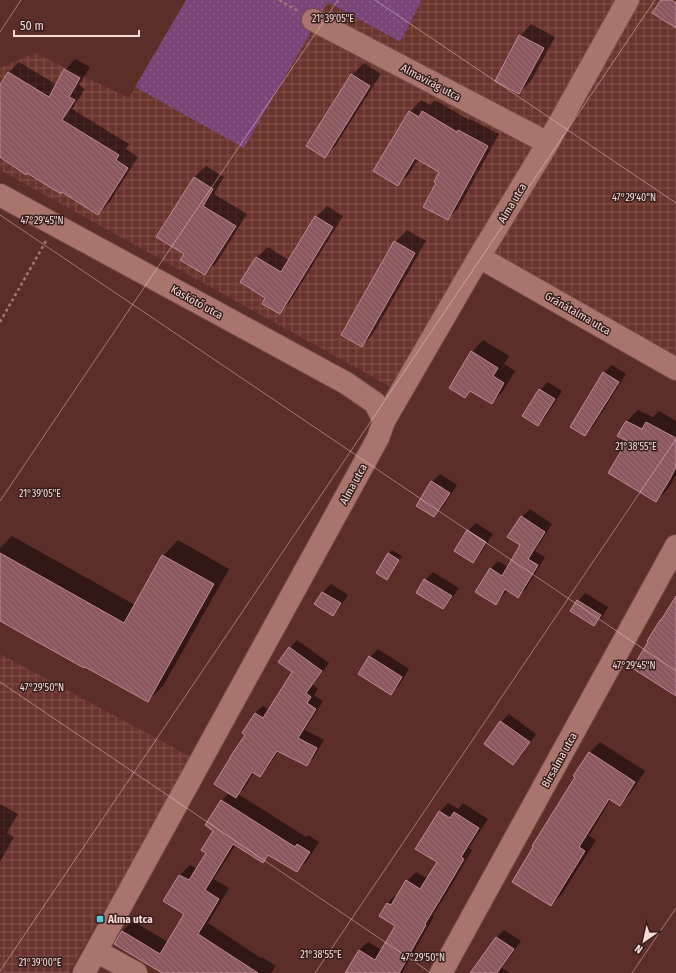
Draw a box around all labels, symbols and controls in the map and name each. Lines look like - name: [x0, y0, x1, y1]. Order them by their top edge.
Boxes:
- scale bar: [14, 12, 139, 38]
- text: 21°39'05"E: [312, 13, 354, 25]
- text: 50 m: [20, 19, 44, 33]
- street label: Almavirág utca: [399, 61, 463, 104]
- street label: Alma utca: [495, 181, 529, 226]
- text: 47°29'40"N: [612, 192, 656, 204]
- text: 47°29'45"N: [20, 215, 64, 227]
- street label: Kaskötő utca: [168, 283, 225, 322]
- street label: Gránátalma utca: [543, 289, 613, 337]
- text: 21°38'55"E: [615, 441, 657, 453]
- street label: Alma utca: [337, 462, 370, 507]
- text: 21°39'05"E: [19, 488, 61, 500]
- text: 47°29'45"N: [612, 660, 656, 672]
- text: 47°29'50"N: [20, 682, 64, 694]
- street label: Birsalma utca: [539, 730, 580, 790]
- place label: Alma utca: [107, 913, 153, 926]
- marker: Alma utca: [95, 914, 105, 924]
- north arrow: [624, 921, 664, 961]
- text: N: [632, 942, 645, 956]
- text: 21°38'55"E: [300, 949, 342, 961]
- text: 47°29'50"N: [401, 952, 445, 964]
- text: 21°39'00"E: [19, 957, 62, 969]

